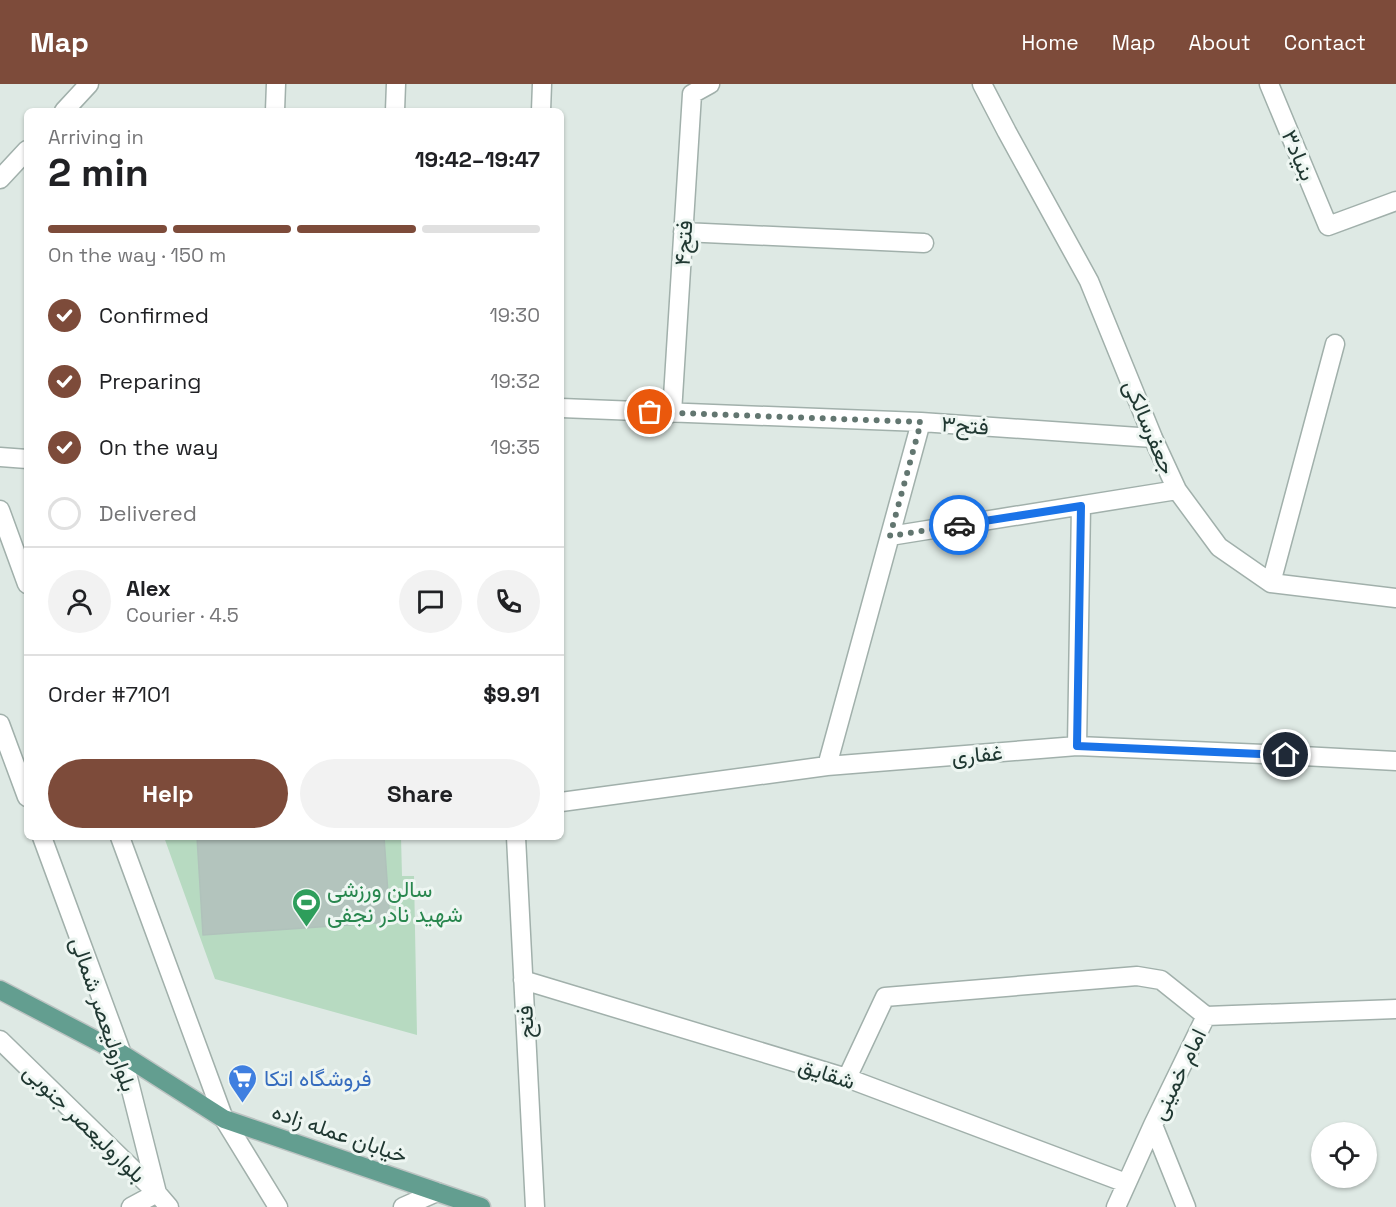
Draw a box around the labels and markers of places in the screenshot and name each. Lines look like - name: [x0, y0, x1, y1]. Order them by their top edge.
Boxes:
- pin: [624, 386, 675, 437]
- pin: [1260, 729, 1311, 780]
- place label: سالن ورزشی شهید نادر نجفی: [327, 875, 463, 928]
- sports icon: سالن ورزشی شهید نادر نجفی: [290, 886, 322, 928]
- supermarket icon: فروشگاه اتکا: [227, 1062, 259, 1104]
- place label: فروشگاه اتکا: [264, 1064, 372, 1092]

